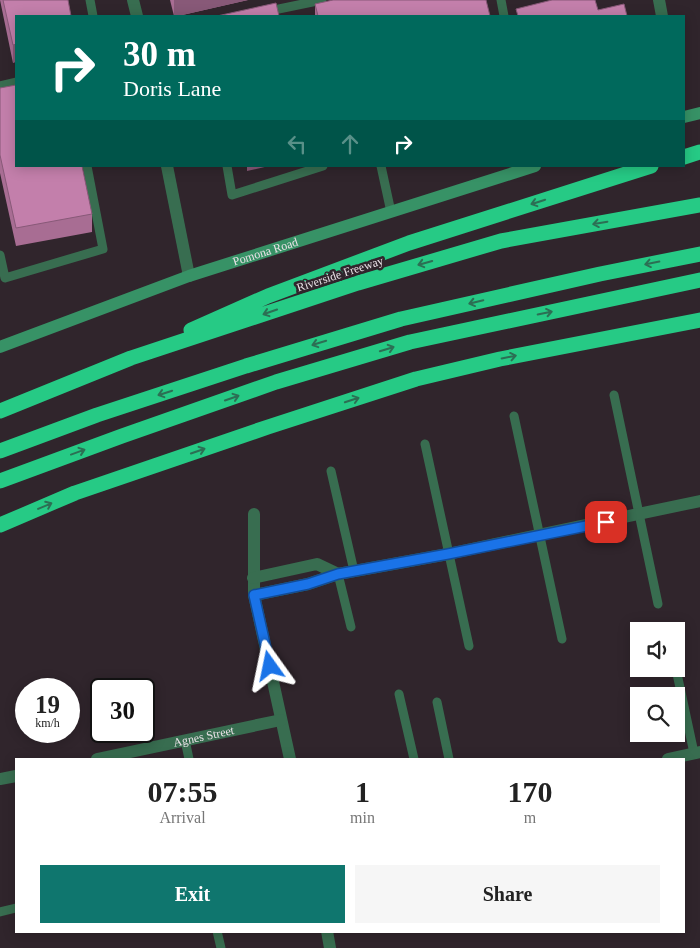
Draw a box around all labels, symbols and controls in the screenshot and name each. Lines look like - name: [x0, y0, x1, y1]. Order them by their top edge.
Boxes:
- icon: right: [40, 35, 105, 100]
- text: 30 m: [123, 35, 196, 74]
- text: Doris Lane: [123, 76, 221, 101]
- icon: left: [283, 130, 311, 158]
- icon: ahead: [336, 130, 364, 158]
- icon: right: [389, 130, 417, 158]
- one-way arrow: [530, 198, 546, 207]
- one-way arrow: [593, 219, 609, 228]
- street label: Pomona Road: [231, 235, 300, 269]
- street label: Riverside Freeway: [295, 253, 385, 295]
- one-way arrow: [418, 259, 434, 269]
- one-way arrow: [645, 259, 661, 269]
- one-way arrow: [469, 298, 485, 307]
- one-way arrow: [263, 308, 279, 318]
- one-way arrow: [537, 308, 553, 317]
- one-way arrow: [312, 339, 328, 349]
- one-way arrow: [378, 343, 394, 353]
- one-way arrow: [500, 352, 516, 362]
- one-way arrow: [157, 389, 173, 398]
- one-way arrow: [223, 392, 239, 402]
- one-way arrow: [344, 395, 359, 404]
- one-way arrow: [190, 446, 205, 455]
- one-way arrow: [70, 447, 86, 456]
- one-way arrow: [37, 501, 52, 510]
- pin: [585, 501, 627, 543]
- icon: arrive: [592, 508, 620, 536]
- map controls: [630, 622, 685, 742]
- button: sound: [630, 622, 685, 677]
- position arrow: [243, 639, 295, 691]
- speed limit sign: 30: [90, 678, 155, 743]
- button: search: [630, 687, 685, 742]
- text: 19: [35, 691, 60, 718]
- text: km/h: [35, 716, 60, 730]
- street label: Agnes Street: [172, 723, 236, 750]
- text: 07:55: [148, 775, 218, 808]
- text: 1: [355, 775, 370, 808]
- text: 170: [507, 775, 552, 808]
- text: Arrival: [159, 809, 206, 826]
- text: min: [350, 809, 375, 826]
- text: m: [524, 809, 536, 826]
- button: Exit: [40, 865, 345, 923]
- button: Share: [355, 865, 660, 923]

